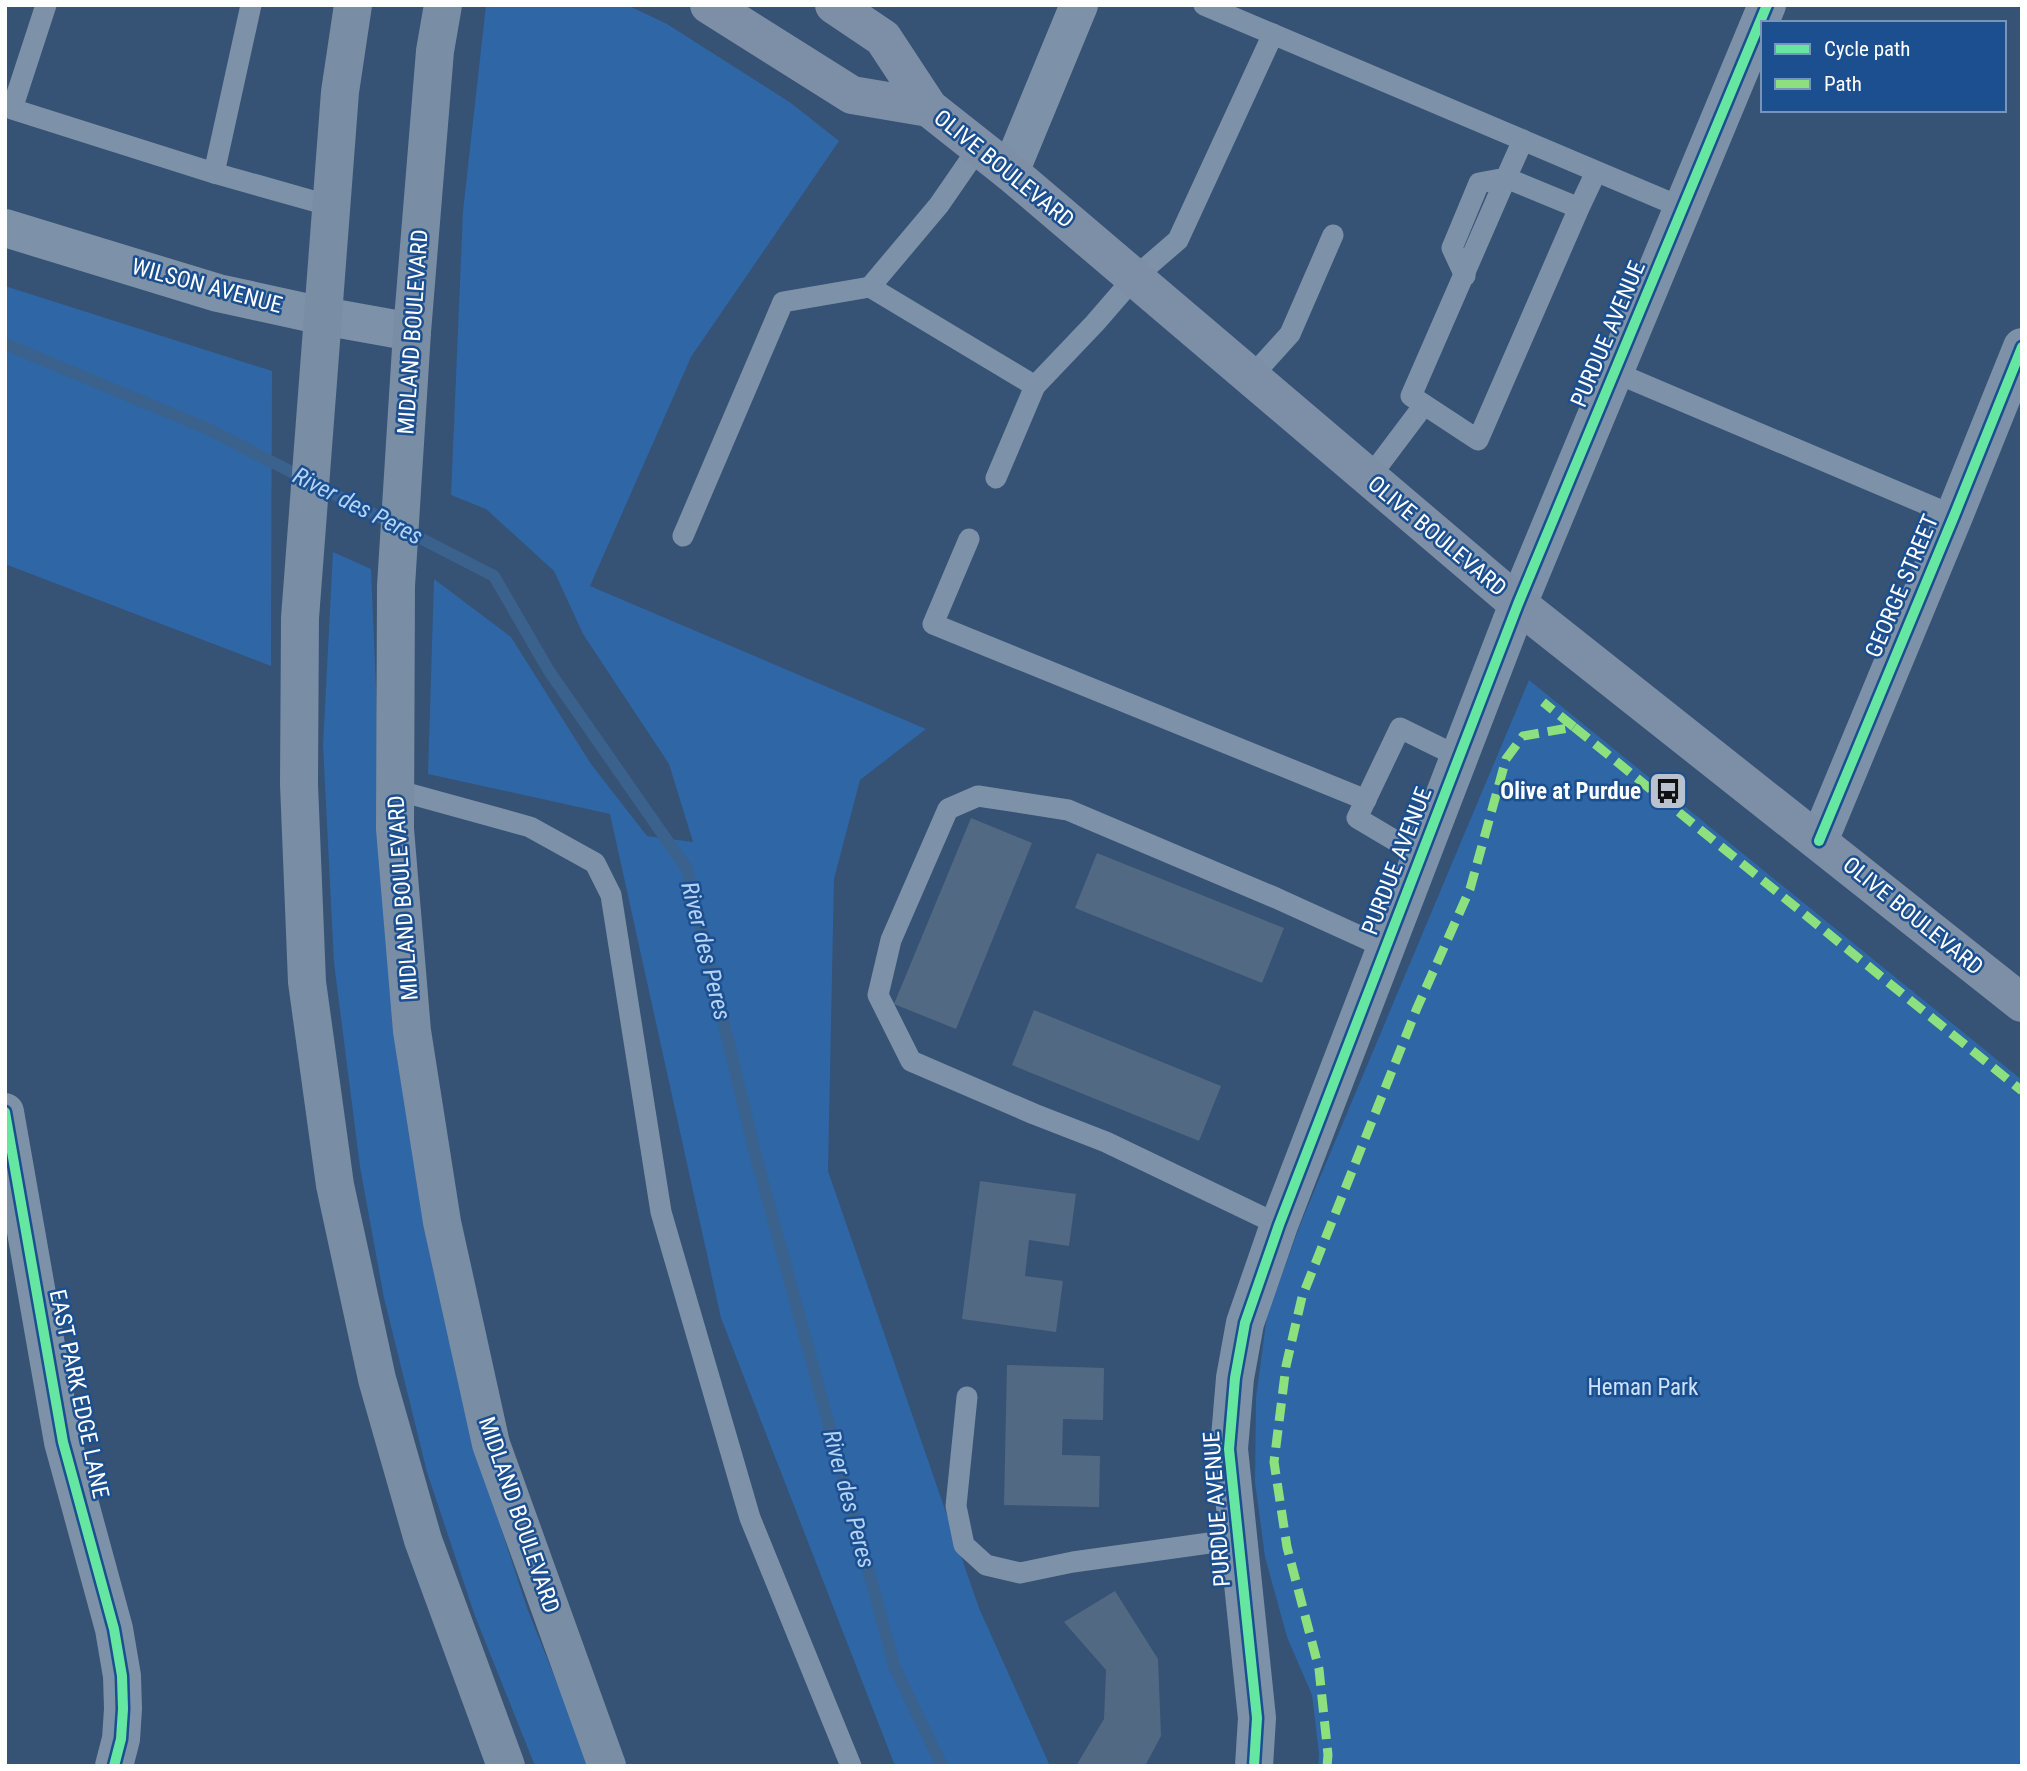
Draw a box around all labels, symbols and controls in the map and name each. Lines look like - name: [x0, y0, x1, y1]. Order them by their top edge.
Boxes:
- legend: [1761, 21, 2006, 112]
- text: Cycle path: [1824, 37, 1910, 61]
- text: Path: [1824, 72, 1862, 96]
- street label: OLIVE BOULEVARD: [928, 104, 1080, 234]
- street label: MIDLAND BOULEVARD: [392, 228, 434, 436]
- street label: WILSON AVENUE: [129, 253, 285, 319]
- street label: PURDUE AVENUE: [1565, 257, 1651, 411]
- water label: River des Peres: [289, 461, 427, 551]
- street label: OLIVE BOULEVARD: [1362, 470, 1512, 602]
- street label: GEORGE STREET: [1860, 511, 1944, 661]
- bus stop icon: Olive at Purdue: [1647, 770, 1689, 812]
- place label: Olive at Purdue: [1500, 778, 1641, 805]
- street label: PURDUE AVENUE: [1356, 783, 1438, 939]
- street label: MIDLAND BOULEVARD: [382, 794, 424, 1002]
- street label: OLIVE BOULEVARD: [1837, 851, 1989, 981]
- water label: River des Peres: [675, 879, 737, 1023]
- street label: EAST PARK EDGE LANE: [44, 1287, 114, 1501]
- park label: Heman Park: [1588, 1374, 1699, 1401]
- street label: MIDLAND BOULEVARD: [473, 1413, 565, 1617]
- water label: River des Peres: [817, 1427, 881, 1571]
- street label: PURDUE AVENUE: [1198, 1430, 1236, 1588]

